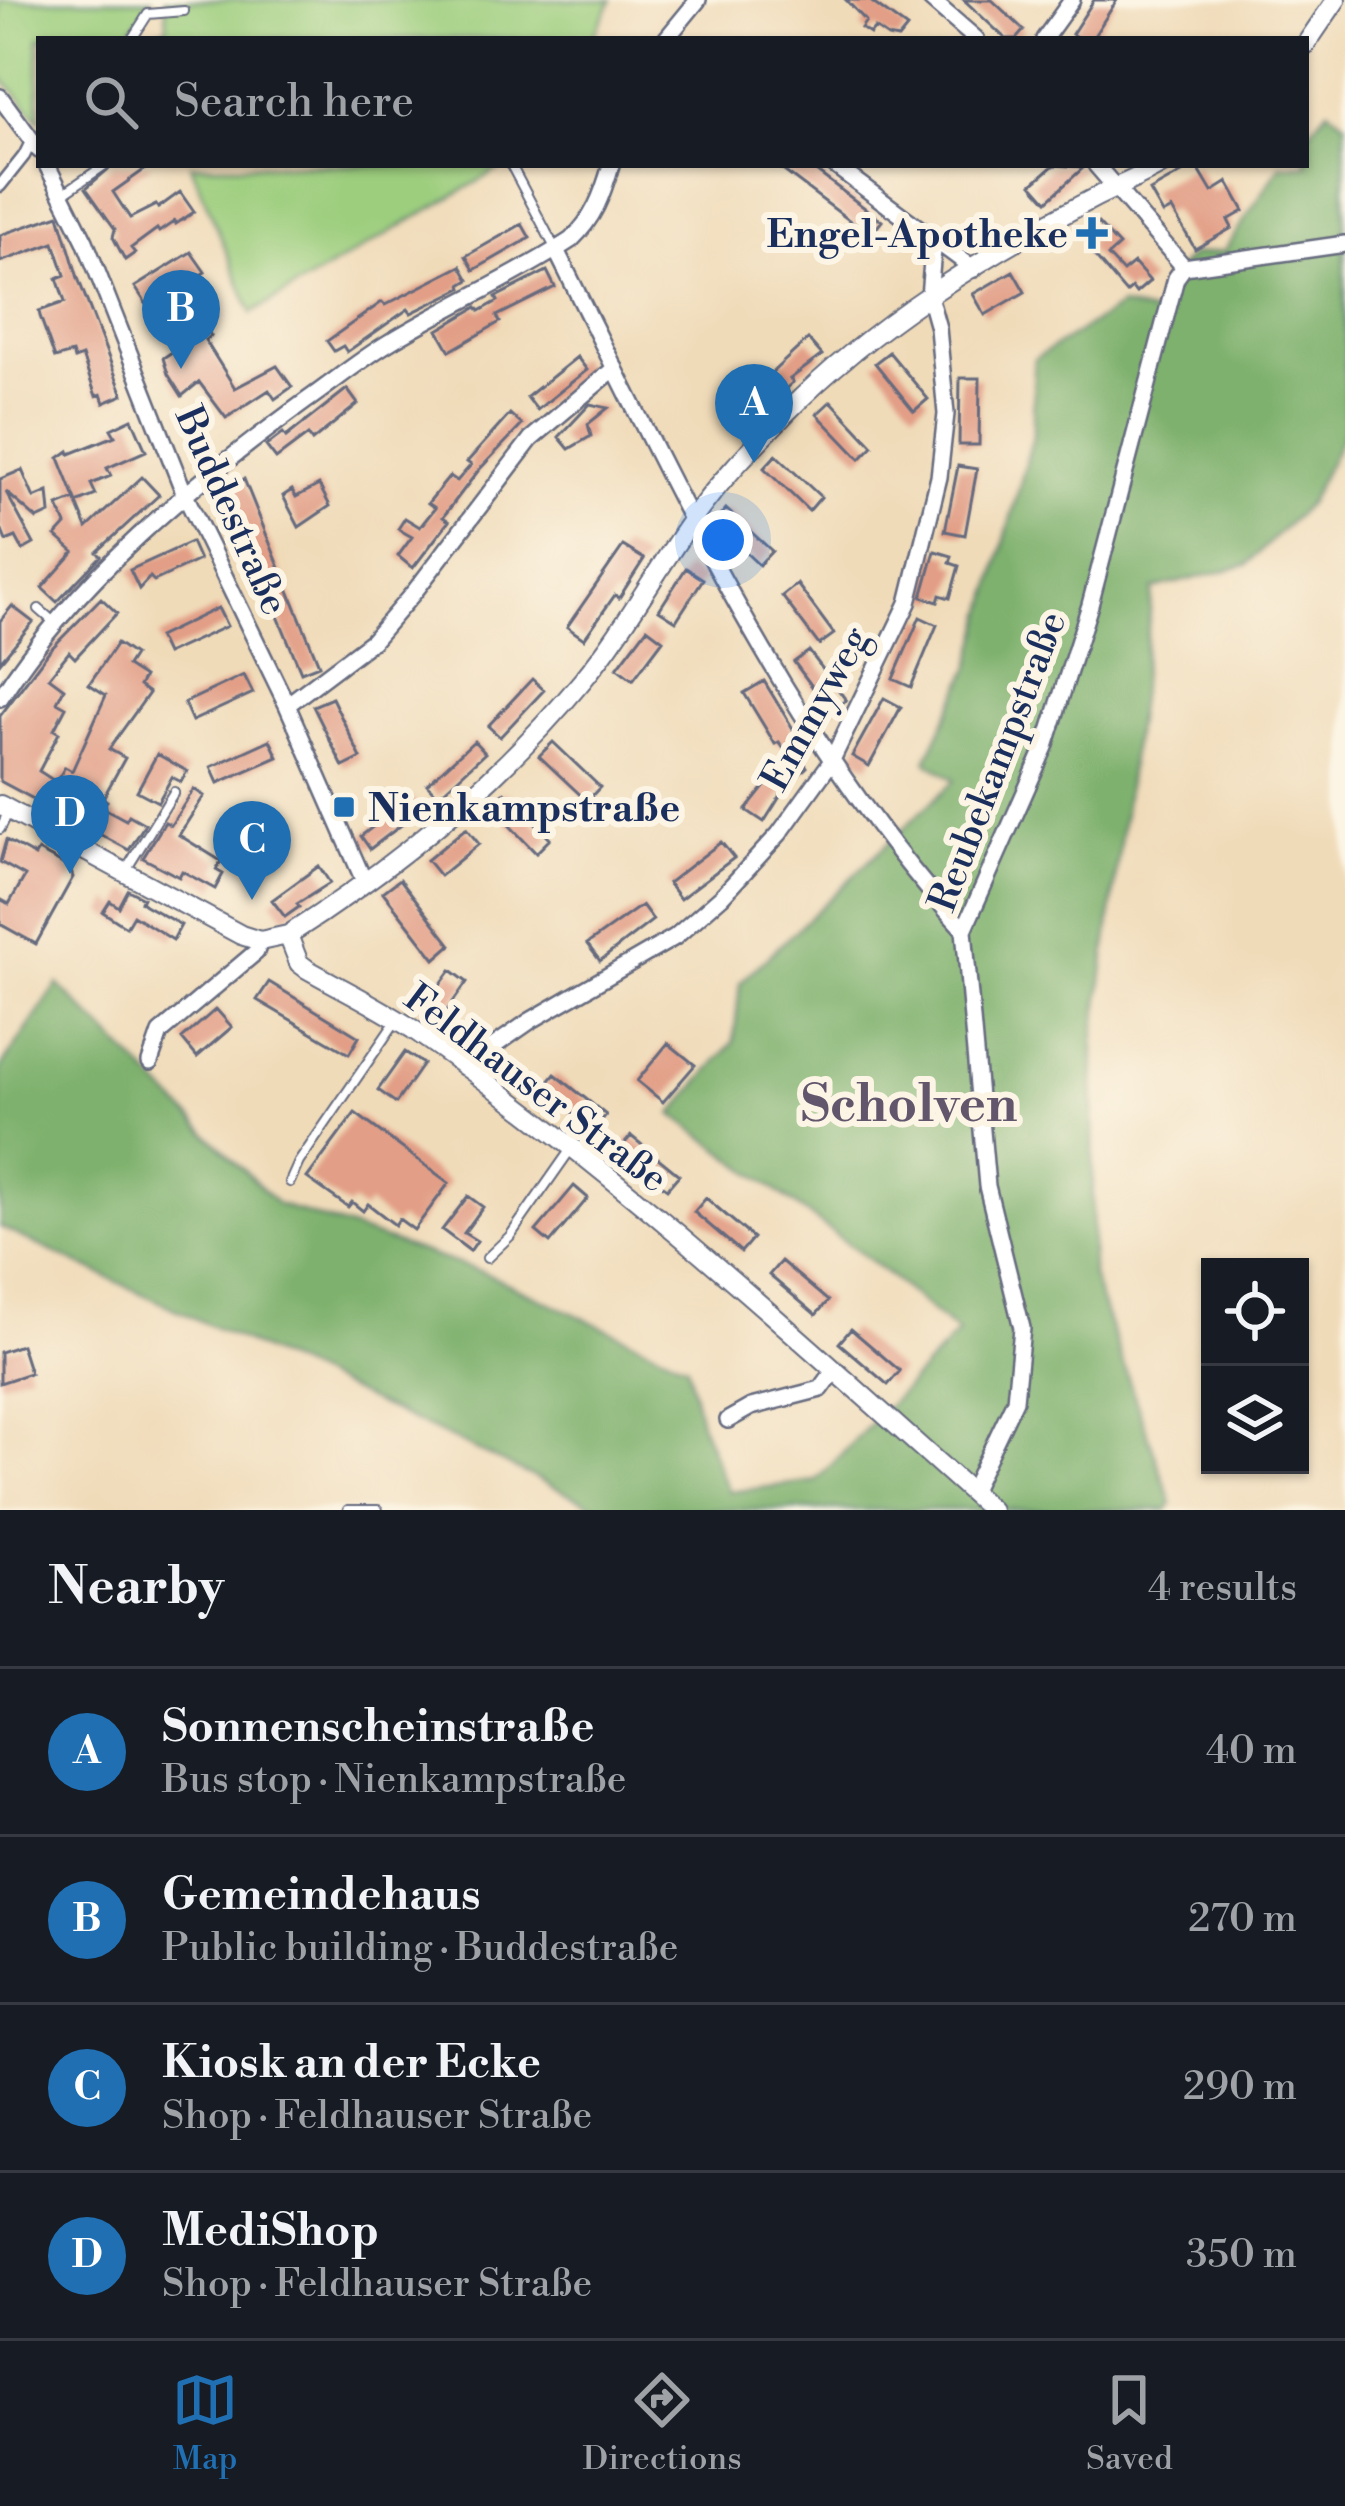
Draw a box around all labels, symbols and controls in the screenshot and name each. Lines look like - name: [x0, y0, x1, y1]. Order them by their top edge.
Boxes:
- search box: [36, 36, 1309, 168]
- icon: search: [78, 69, 144, 135]
- text: Search here: [174, 74, 414, 131]
- place label: Engel-Apotheke: [767, 211, 1068, 260]
- marker: Engel-Apotheke: [1079, 220, 1105, 246]
- pin: B: [142, 270, 220, 369]
- pin: A: [715, 364, 793, 463]
- street label: Buddestraße: [163, 398, 298, 623]
- your location: [693, 510, 753, 570]
- street label: Reubekampstraße: [919, 605, 1078, 919]
- street label: Emmyweg: [751, 618, 881, 800]
- pin: D: [31, 775, 109, 874]
- place label: Nienkampstraße: [368, 785, 680, 834]
- marker: Nienkampstraße: [331, 794, 357, 820]
- pin: C: [213, 801, 291, 900]
- street label: Feldhauser Straße: [394, 974, 677, 1204]
- district label: Scholven: [801, 1074, 1017, 1138]
- map controls: [1201, 1258, 1309, 1474]
- button: locate: [1201, 1258, 1309, 1366]
- button: layers: [1201, 1366, 1309, 1474]
- text: Nearby: [48, 1556, 224, 1620]
- text: 4 results: [1148, 1564, 1297, 1613]
- text: Sonnenscheinstraße: [162, 1699, 594, 1756]
- text: A: [73, 1727, 101, 1776]
- text: 40 m: [1206, 1727, 1297, 1776]
- text: Bus stop · Nienkampstraße: [162, 1756, 626, 1805]
- text: Gemeindehaus: [162, 1867, 480, 1924]
- text: B: [72, 1895, 102, 1944]
- text: 270 m: [1188, 1895, 1297, 1944]
- text: Public building · Buddestraße: [162, 1924, 678, 1973]
- text: Kiosk an der Ecke: [162, 2035, 541, 2092]
- text: C: [73, 2063, 101, 2112]
- text: 290 m: [1183, 2063, 1297, 2112]
- text: Shop · Feldhauser Straße: [162, 2092, 592, 2141]
- text: MediShop: [162, 2203, 379, 2260]
- text: D: [71, 2231, 103, 2280]
- text: 350 m: [1186, 2231, 1297, 2280]
- text: Shop · Feldhauser Straße: [162, 2260, 592, 2309]
- tab: Map: [172, 2367, 238, 2480]
- tab: Directions: [583, 2367, 742, 2480]
- tab: Saved: [1086, 2367, 1173, 2480]

